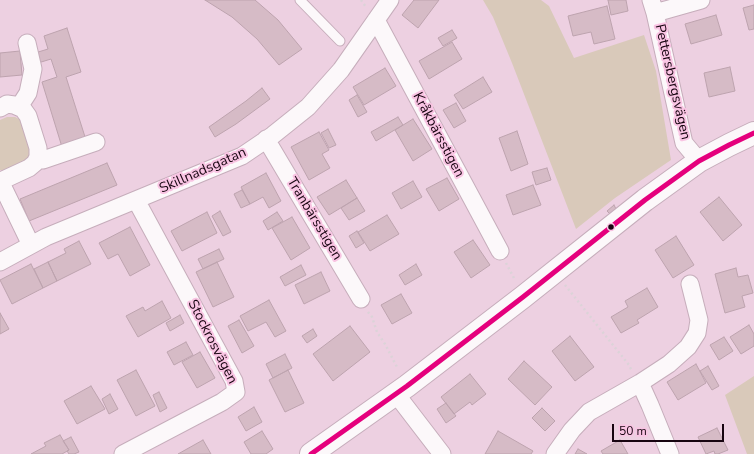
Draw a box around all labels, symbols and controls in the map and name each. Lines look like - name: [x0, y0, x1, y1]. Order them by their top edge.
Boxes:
- street label: Pettersbergsvägen: [651, 23, 693, 141]
- street label: Kråkbärsstigen: [409, 90, 467, 180]
- street label: Skillnadsgatan: [157, 144, 249, 198]
- street label: Tranbärsstigen: [283, 175, 345, 263]
- unlabelled marker: [606, 222, 616, 232]
- street label: Stockrosvägen: [184, 297, 240, 387]
- scale bar: [614, 416, 726, 442]
- text: 50 m: [619, 423, 647, 439]

